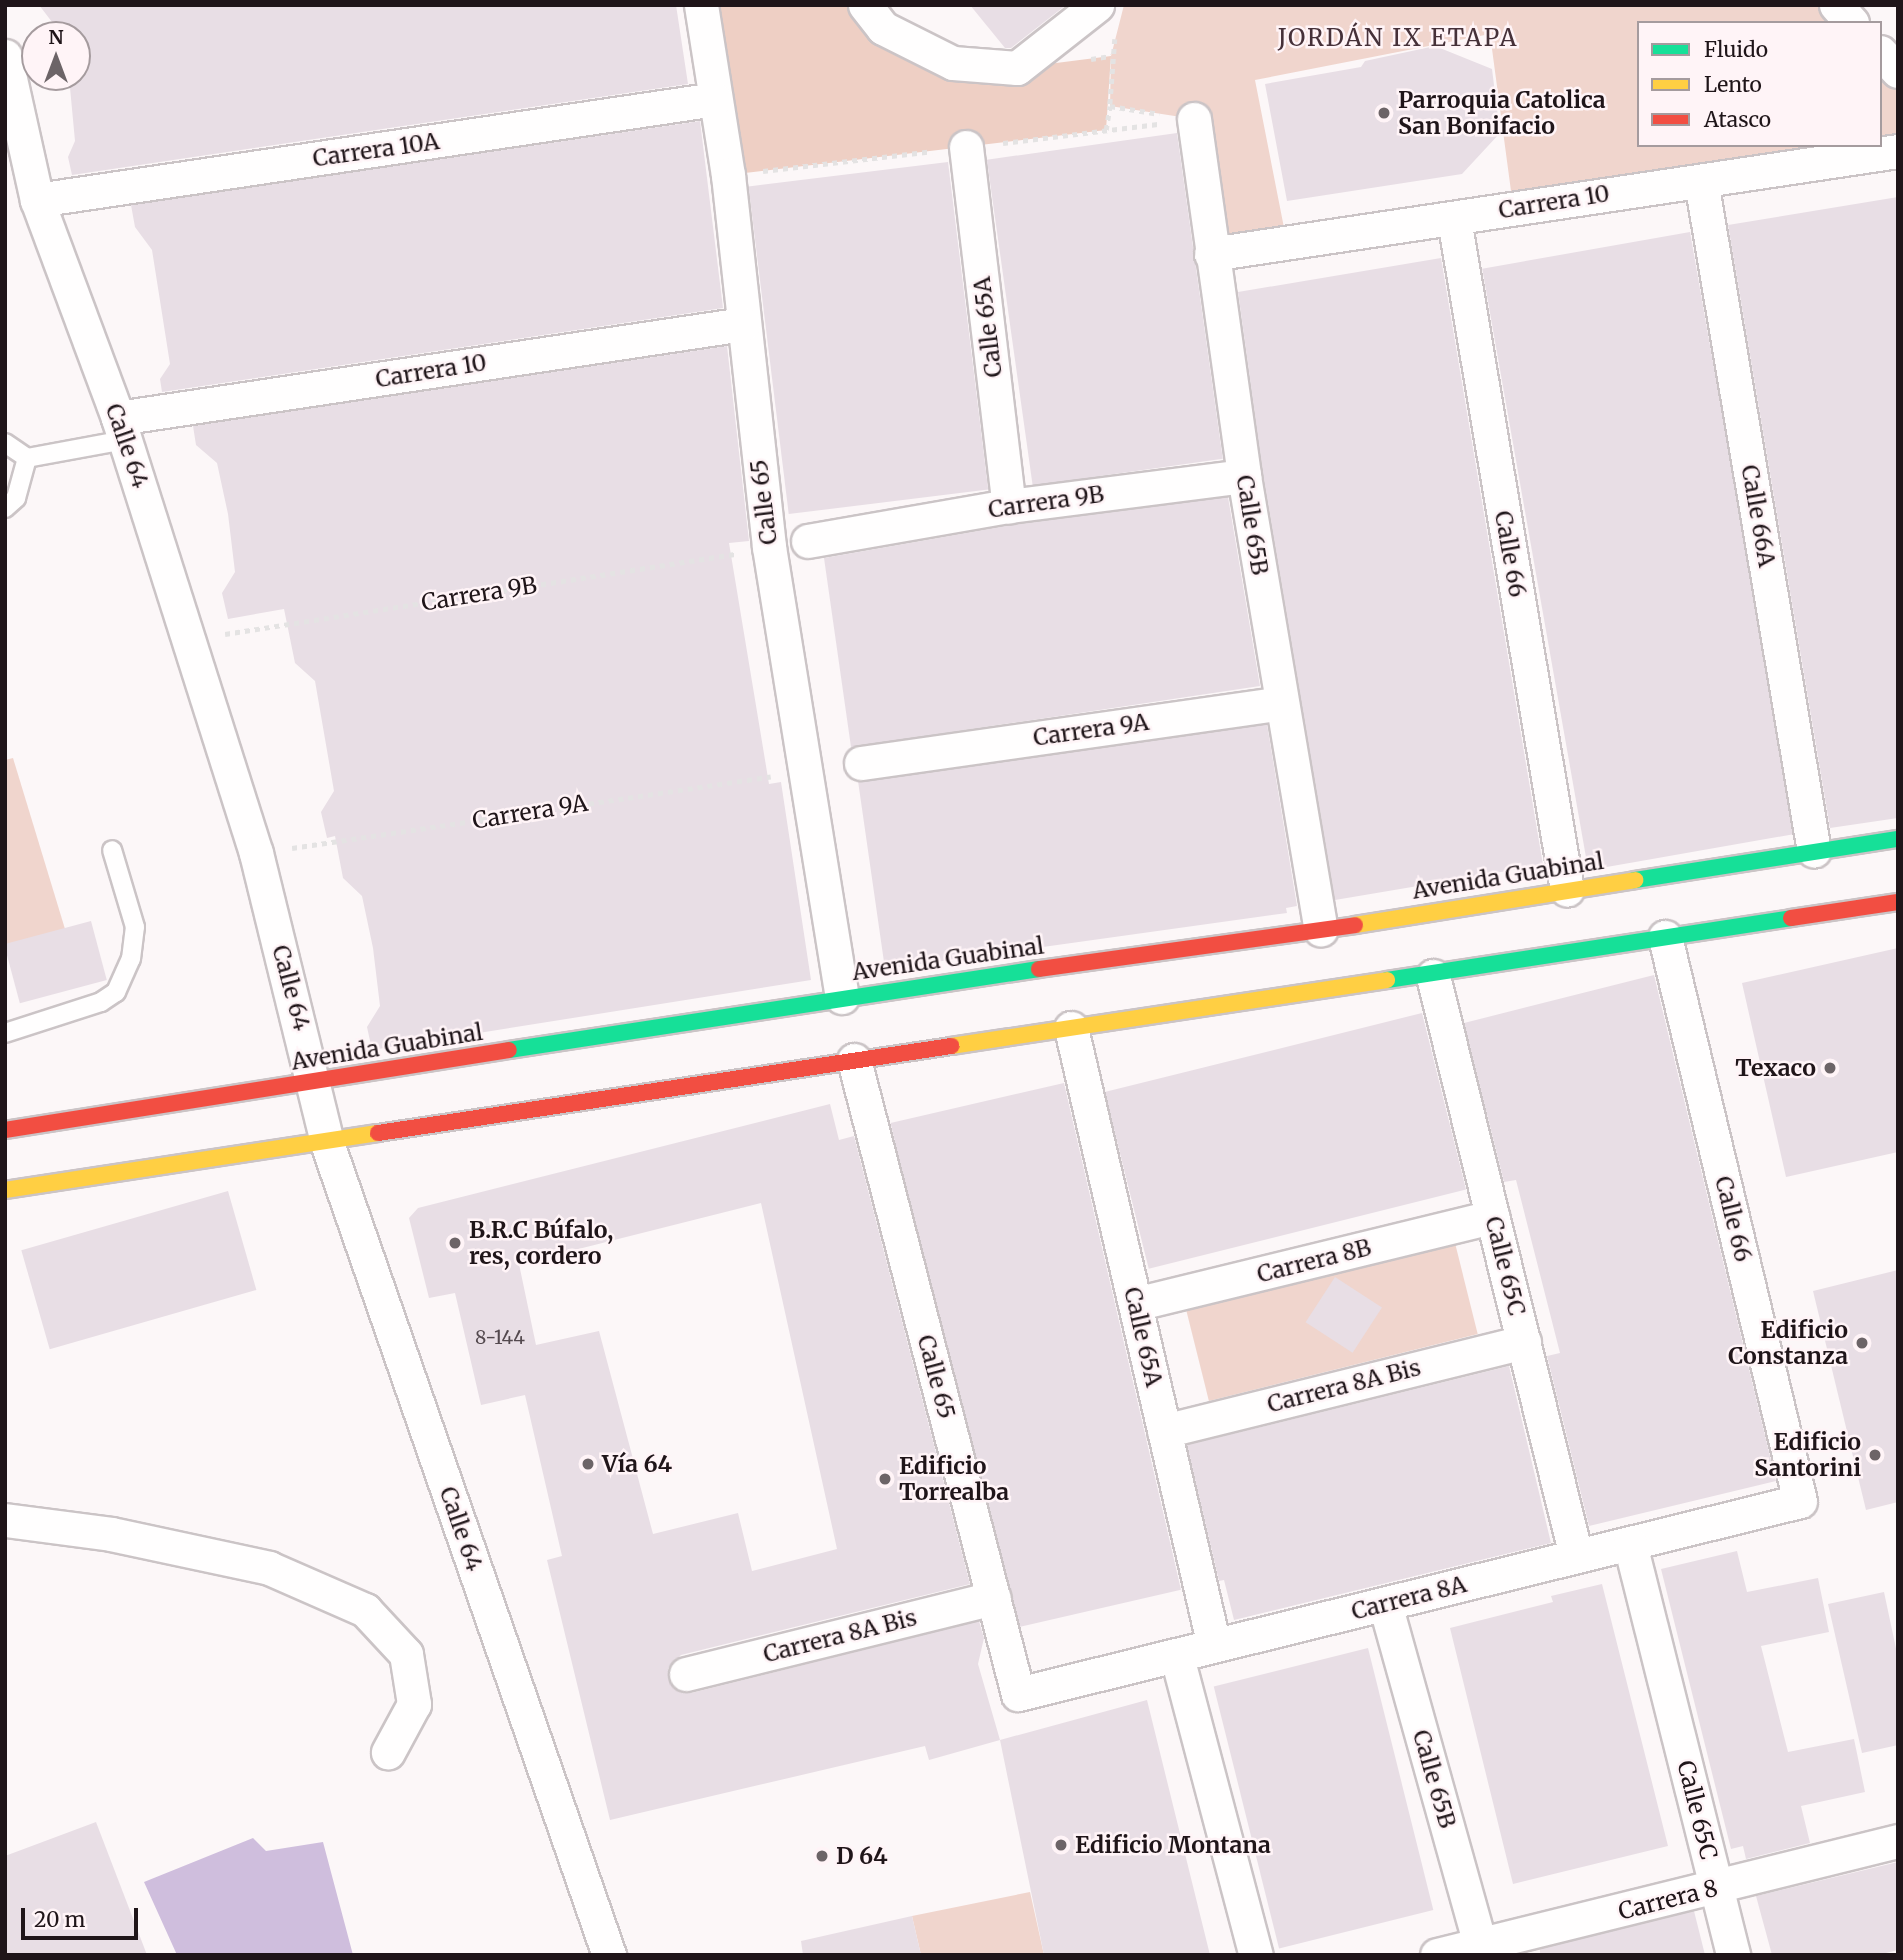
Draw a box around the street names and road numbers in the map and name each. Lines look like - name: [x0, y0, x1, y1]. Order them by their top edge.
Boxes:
- street label: Carrera 10A: [311, 127, 441, 173]
- street label: Carrera 10: [1497, 180, 1611, 224]
- street label: Calle 65A: [968, 275, 1008, 379]
- street label: Carrera 10: [374, 349, 488, 393]
- street label: Calle 64: [100, 400, 154, 492]
- street label: Calle 65: [745, 458, 783, 546]
- street label: Calle 66A: [1735, 463, 1781, 569]
- street label: Calle 65B: [1230, 473, 1274, 577]
- street label: Carrera 9B: [986, 480, 1106, 524]
- street label: Calle 66: [1489, 509, 1531, 599]
- street label: Carrera 9B: [419, 571, 539, 617]
- street label: Carrera 9A: [1031, 708, 1151, 752]
- street label: Carrera 9A: [470, 789, 590, 835]
- street label: Avenida Guabinal: [1410, 847, 1606, 905]
- street label: Avenida Guabinal: [850, 932, 1046, 986]
- street label: Calle 64: [266, 942, 316, 1034]
- street label: Avenida Guabinal: [289, 1018, 485, 1076]
- street label: Calle 66: [1709, 1173, 1757, 1265]
- street label: Calle 65C: [1479, 1214, 1531, 1318]
- street label: Carrera 8B: [1254, 1234, 1374, 1288]
- street label: Calle 65A: [1118, 1285, 1168, 1389]
- street label: Calle 65: [912, 1332, 960, 1422]
- street label: Carrera 8A Bis: [1264, 1354, 1424, 1418]
- street label: Calle 64: [434, 1483, 488, 1575]
- street label: Carrera 8A: [1349, 1570, 1469, 1626]
- street label: Carrera 8A Bis: [760, 1604, 920, 1668]
- street label: Calle 65B: [1407, 1727, 1461, 1831]
- street label: Calle 65C: [1671, 1758, 1723, 1862]
- street label: Carrera 8: [1616, 1874, 1720, 1926]

